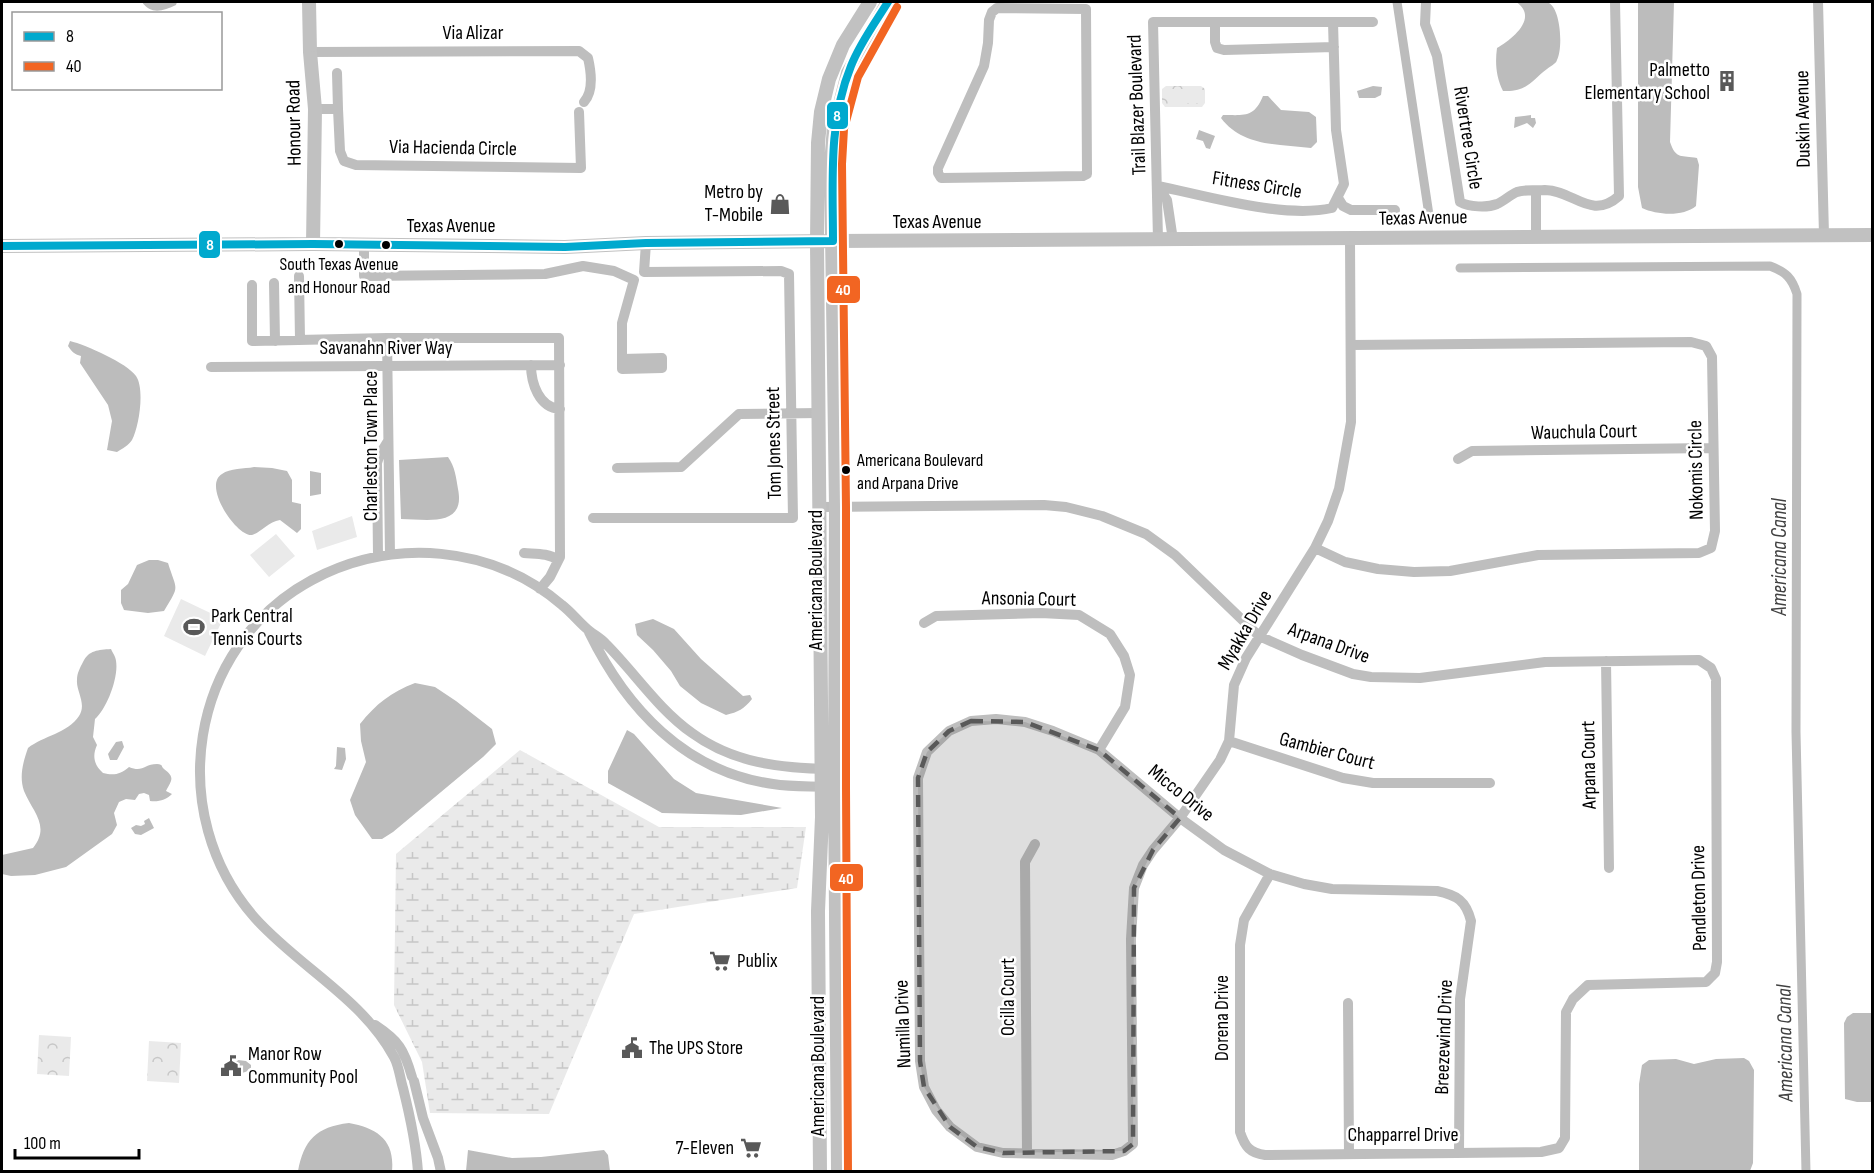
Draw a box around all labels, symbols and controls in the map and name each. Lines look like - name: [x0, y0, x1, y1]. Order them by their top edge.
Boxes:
- legend: [12, 12, 222, 90]
- street label: Via Alizar: [443, 21, 504, 45]
- text: 8: [66, 26, 74, 47]
- street label: Trail Blazer Boulevard: [1123, 34, 1151, 176]
- text: 40: [66, 56, 82, 77]
- place label: Palmetto Elementary School: [1584, 58, 1710, 105]
- building icon: Palmetto Elementary School: [1715, 69, 1739, 93]
- street label: Duskin Avenue: [1790, 70, 1816, 168]
- street label: Honour Road: [281, 80, 307, 166]
- street label: Rivertree Circle: [1448, 85, 1488, 191]
- line badge: 8: [826, 101, 849, 130]
- text: 8: [833, 107, 841, 126]
- street label: Via Hacienda Circle: [389, 135, 517, 161]
- street label: Fitness Circle: [1211, 166, 1303, 204]
- place label: Metro by T-Mobile: [704, 180, 763, 227]
- shop icon: Metro by T-Mobile: [768, 192, 792, 216]
- street label: Texas Avenue: [1378, 205, 1468, 231]
- street label: Texas Avenue: [893, 210, 981, 234]
- street label: Texas Avenue: [407, 214, 495, 238]
- line badge: 8: [198, 230, 221, 259]
- text: 8: [206, 236, 214, 255]
- marker: South Texas Avenue and Honour Road: [333, 238, 345, 250]
- unlabelled marker: [380, 239, 392, 251]
- place label: South Texas Avenue and Honour Road: [280, 254, 398, 298]
- line badge: 40: [826, 275, 861, 304]
- text: 40: [835, 281, 851, 300]
- street label: Savanahn River Way: [319, 336, 453, 360]
- street label: Charleston Town Place: [359, 371, 383, 521]
- street label: Tom Jones Street: [761, 386, 787, 500]
- street label: Wauchula Court: [1531, 419, 1637, 445]
- street label: Nokomis Circle: [1683, 420, 1709, 520]
- place label: Americana Boulevard and Arpana Drive: [856, 450, 983, 494]
- marker: Americana Boulevard and Arpana Drive: [840, 464, 852, 476]
- water label: Americana Canal: [1767, 497, 1792, 617]
- street label: Americana Boulevard: [804, 510, 828, 651]
- street label: Ansonia Court: [981, 586, 1076, 612]
- street label: Myakka Drive: [1213, 586, 1277, 674]
- place label: Park Central Tennis Courts: [211, 604, 302, 651]
- sports icon: Park Central Tennis Courts: [182, 615, 206, 639]
- street label: Arpana Drive: [1284, 617, 1373, 669]
- street label: Arpana Court: [1576, 721, 1602, 810]
- street label: Gambier Court: [1277, 727, 1377, 775]
- street label: Micco Drive: [1143, 759, 1219, 827]
- street label: Pendleton Drive: [1686, 845, 1712, 951]
- line badge: 40: [829, 863, 864, 892]
- text: 40: [838, 870, 854, 889]
- supermarket icon: Publix: [708, 949, 732, 973]
- place label: Publix: [737, 949, 778, 973]
- street label: Ocilla Court: [996, 958, 1020, 1036]
- street label: Dorena Drive: [1210, 975, 1234, 1061]
- street label: Numilla Drive: [889, 979, 917, 1069]
- street label: Breezewind Drive: [1430, 979, 1458, 1095]
- water label: Americana Canal: [1771, 983, 1799, 1103]
- street label: Americana Boulevard: [806, 996, 830, 1137]
- public building icon: The UPS Store: [620, 1036, 644, 1060]
- place label: The UPS Store: [649, 1036, 743, 1060]
- place label: Manor Row Community Pool: [248, 1042, 358, 1089]
- public building icon: Manor Row Community Pool: [219, 1054, 243, 1078]
- scale bar: [15, 1122, 140, 1160]
- street label: Chapparrel Drive: [1347, 1123, 1459, 1147]
- text: 100 m: [24, 1133, 61, 1154]
- place label: 7-Eleven: [676, 1136, 734, 1160]
- supermarket icon: 7-Eleven: [739, 1136, 763, 1160]

